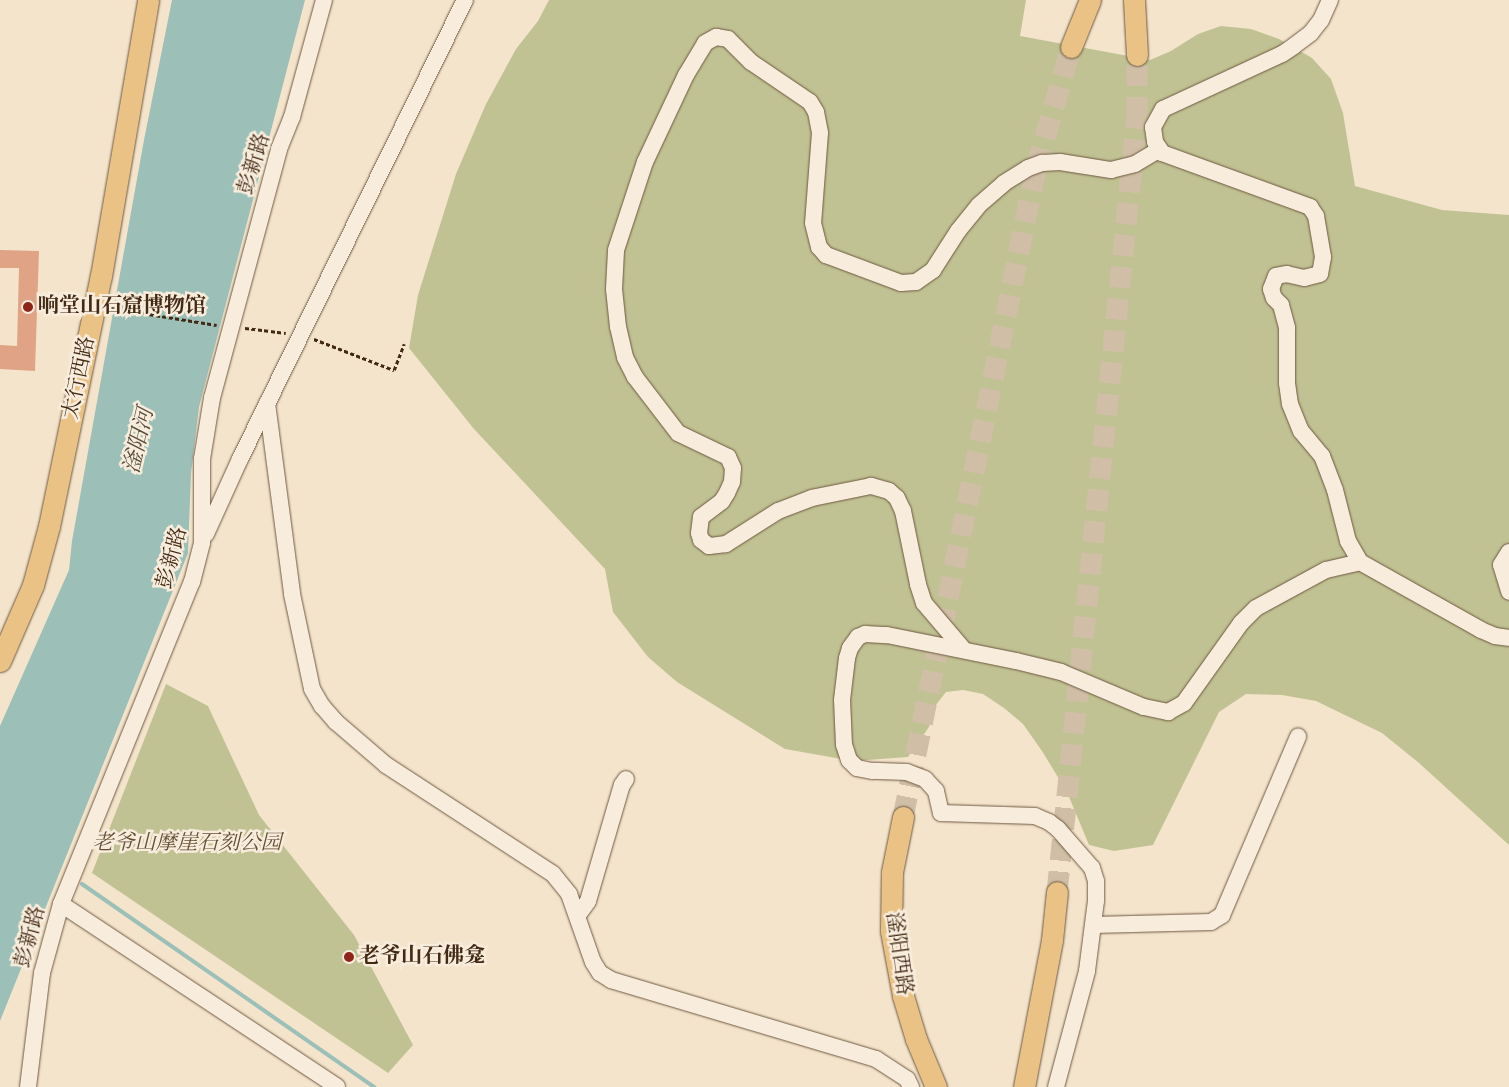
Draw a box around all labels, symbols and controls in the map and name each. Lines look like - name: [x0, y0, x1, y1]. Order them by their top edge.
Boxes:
- street label: 彭新路: [234, 130, 276, 198]
- place label: 响堂山石窟博物馆: [38, 294, 206, 320]
- marker: 响堂山石窟博物馆: [22, 301, 34, 313]
- street label: 太行西路: [59, 334, 101, 422]
- water label: 滏阳河: [121, 406, 161, 476]
- street label: 彭新路: [153, 524, 193, 592]
- park label: 老爷山摩崖石刻公园: [93, 831, 281, 857]
- street label: 彭新路: [11, 903, 51, 971]
- street label: 滏阳西路: [880, 911, 916, 997]
- place label: 老爷山石佛龛: [359, 944, 485, 970]
- marker: 老爷山石佛龛: [343, 951, 355, 963]

